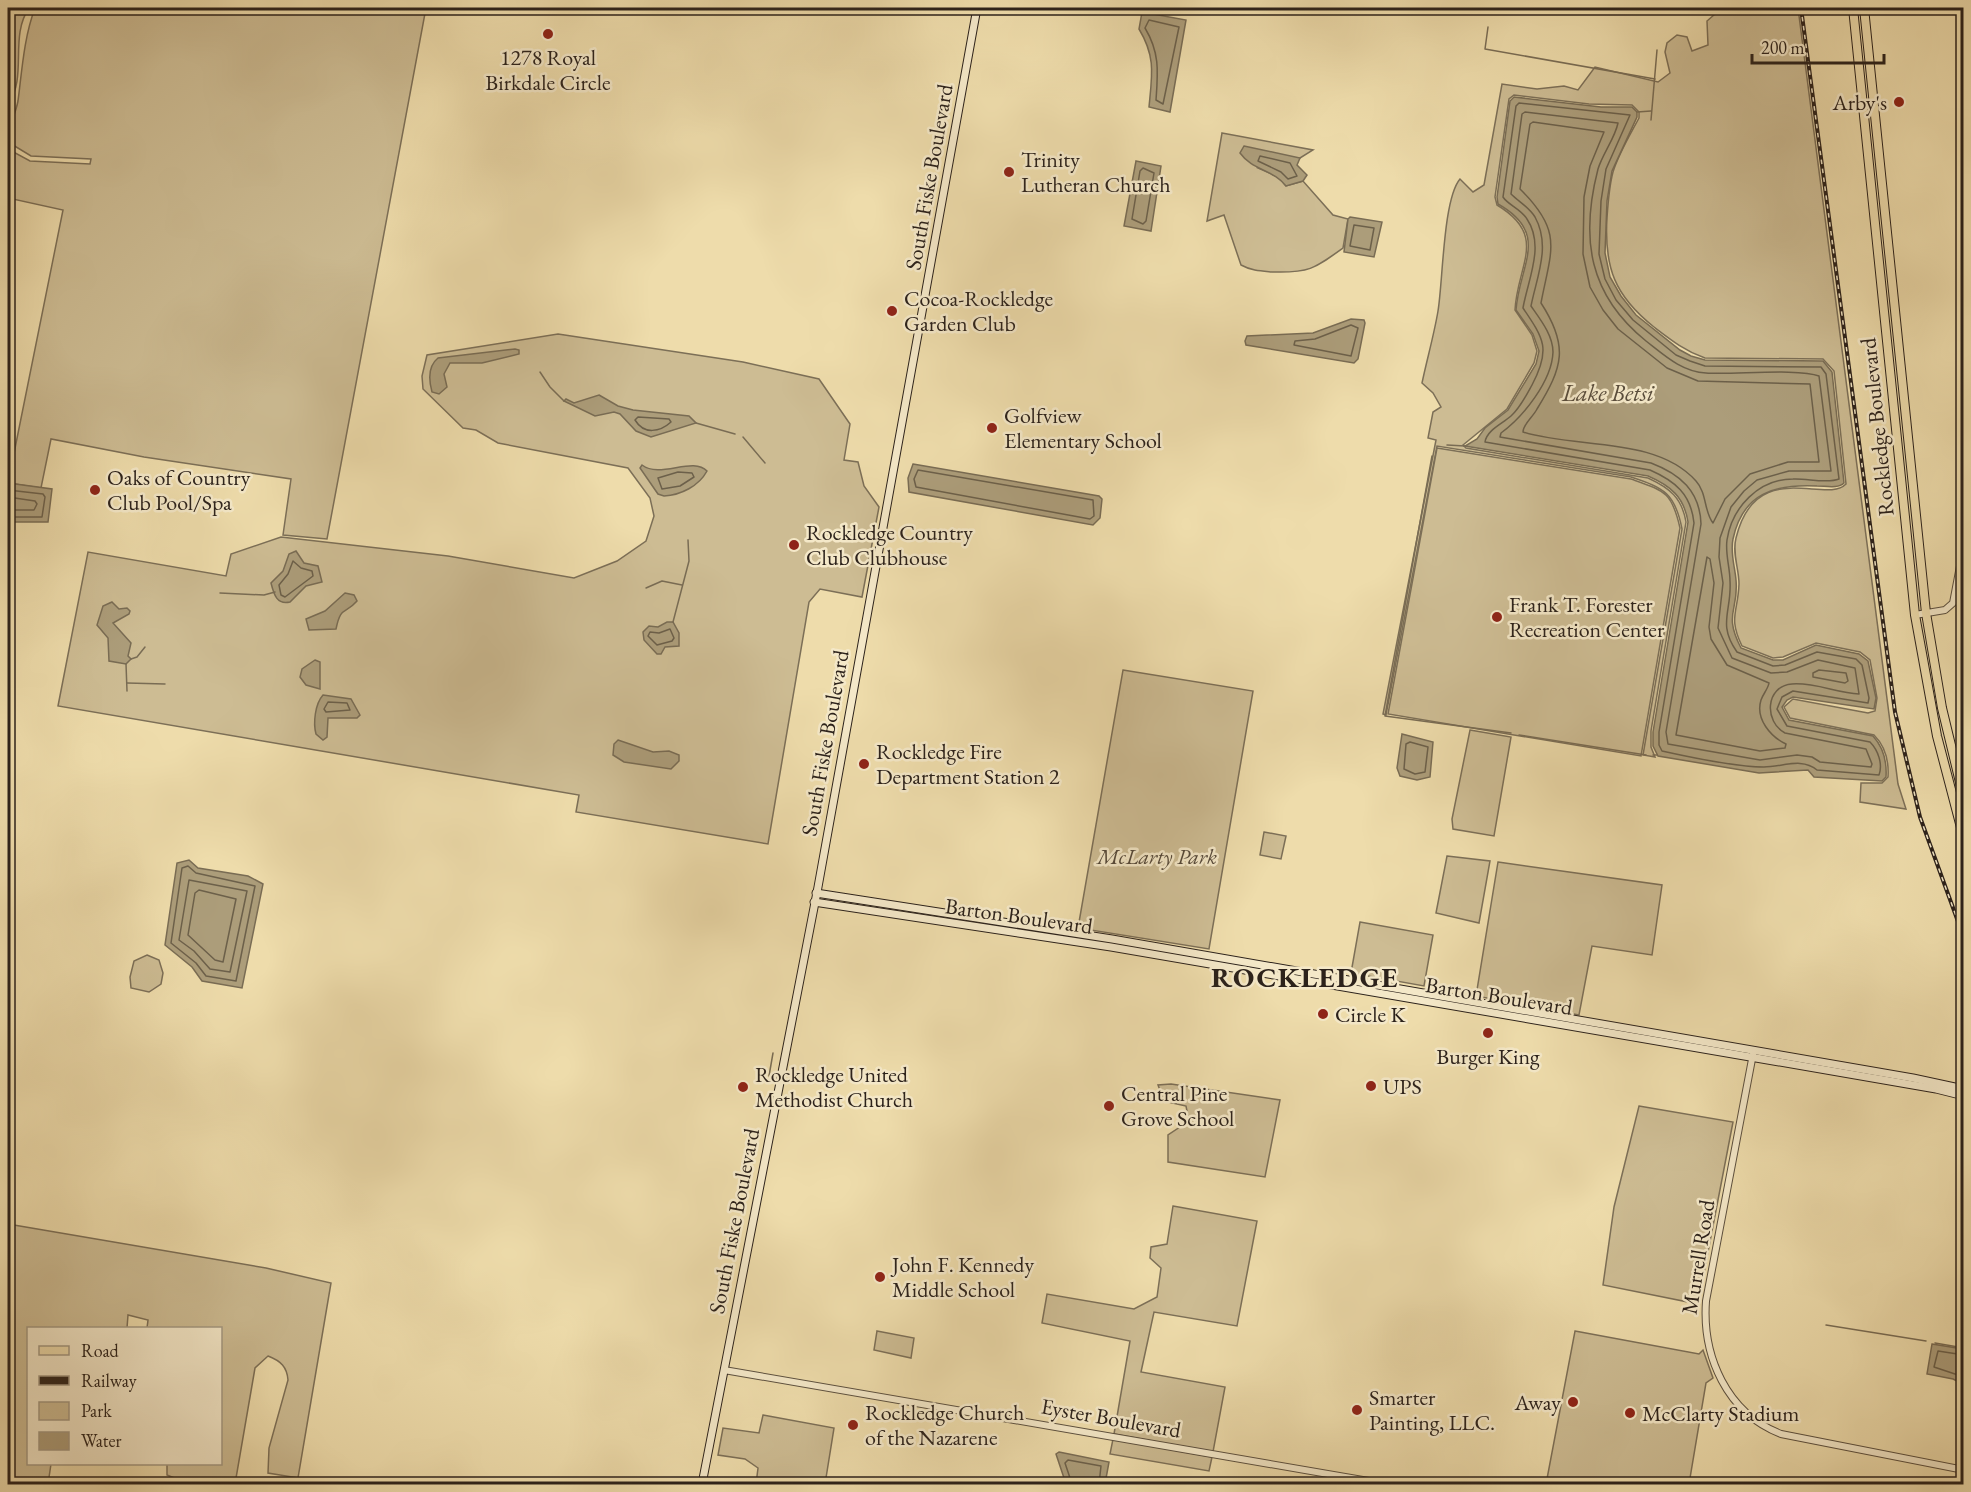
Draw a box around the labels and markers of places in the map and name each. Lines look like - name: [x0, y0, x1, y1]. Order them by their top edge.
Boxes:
- marker: 1278 Royal Birkdale Circle: [541, 27, 555, 41]
- place label: 1278 Royal Birkdale Circle: [485, 43, 611, 97]
- place label: Arby's: [1832, 88, 1887, 117]
- marker: Arby's: [1892, 95, 1906, 109]
- place label: Trinity Lutheran Church: [1021, 145, 1171, 199]
- marker: Trinity Lutheran Church: [1002, 165, 1016, 179]
- place label: Cocoa-Rockledge Garden Club: [904, 284, 1053, 338]
- marker: Cocoa-Rockledge Garden Club: [885, 304, 899, 318]
- place label: Golfview Elementary School: [1004, 401, 1162, 455]
- marker: Golfview Elementary School: [985, 421, 999, 435]
- place label: Oaks of Country Club Pool/Spa: [107, 463, 251, 517]
- marker: Oaks of Country Club Pool/Spa: [88, 483, 102, 497]
- place label: Rockledge Country Club Clubhouse: [806, 518, 973, 572]
- marker: Rockledge Country Club Clubhouse: [787, 538, 801, 552]
- place label: Frank T. Forester Recreation Center: [1509, 590, 1665, 644]
- marker: Frank T. Forester Recreation Center: [1490, 610, 1504, 624]
- place label: Rockledge Fire Department Station 2: [876, 737, 1060, 791]
- marker: Rockledge Fire Department Station 2: [857, 757, 871, 771]
- place label: Circle K: [1335, 1000, 1407, 1029]
- marker: Circle K: [1316, 1007, 1330, 1021]
- marker: Burger King: [1481, 1026, 1495, 1040]
- place label: Burger King: [1436, 1042, 1540, 1071]
- place label: Rockledge United Methodist Church: [755, 1060, 913, 1114]
- place label: UPS: [1383, 1072, 1422, 1101]
- place label: Central Pine Grove School: [1121, 1079, 1234, 1133]
- marker: UPS: [1364, 1079, 1378, 1093]
- marker: Rockledge United Methodist Church: [736, 1080, 750, 1094]
- marker: Central Pine Grove School: [1102, 1099, 1116, 1113]
- place label: John F. Kennedy Middle School: [890, 1250, 1034, 1304]
- marker: John F. Kennedy Middle School: [873, 1270, 887, 1284]
- place label: Smarter Painting, LLC.: [1369, 1383, 1495, 1437]
- place label: Away: [1513, 1388, 1561, 1417]
- marker: Away: [1566, 1395, 1580, 1409]
- place label: Rockledge Church of the Nazarene: [865, 1398, 1024, 1452]
- place label: McClarty Stadium: [1642, 1399, 1799, 1428]
- marker: Smarter Painting, LLC.: [1350, 1403, 1364, 1417]
- marker: McClarty Stadium: [1623, 1406, 1637, 1420]
- marker: Rockledge Church of the Nazarene: [846, 1418, 860, 1432]

